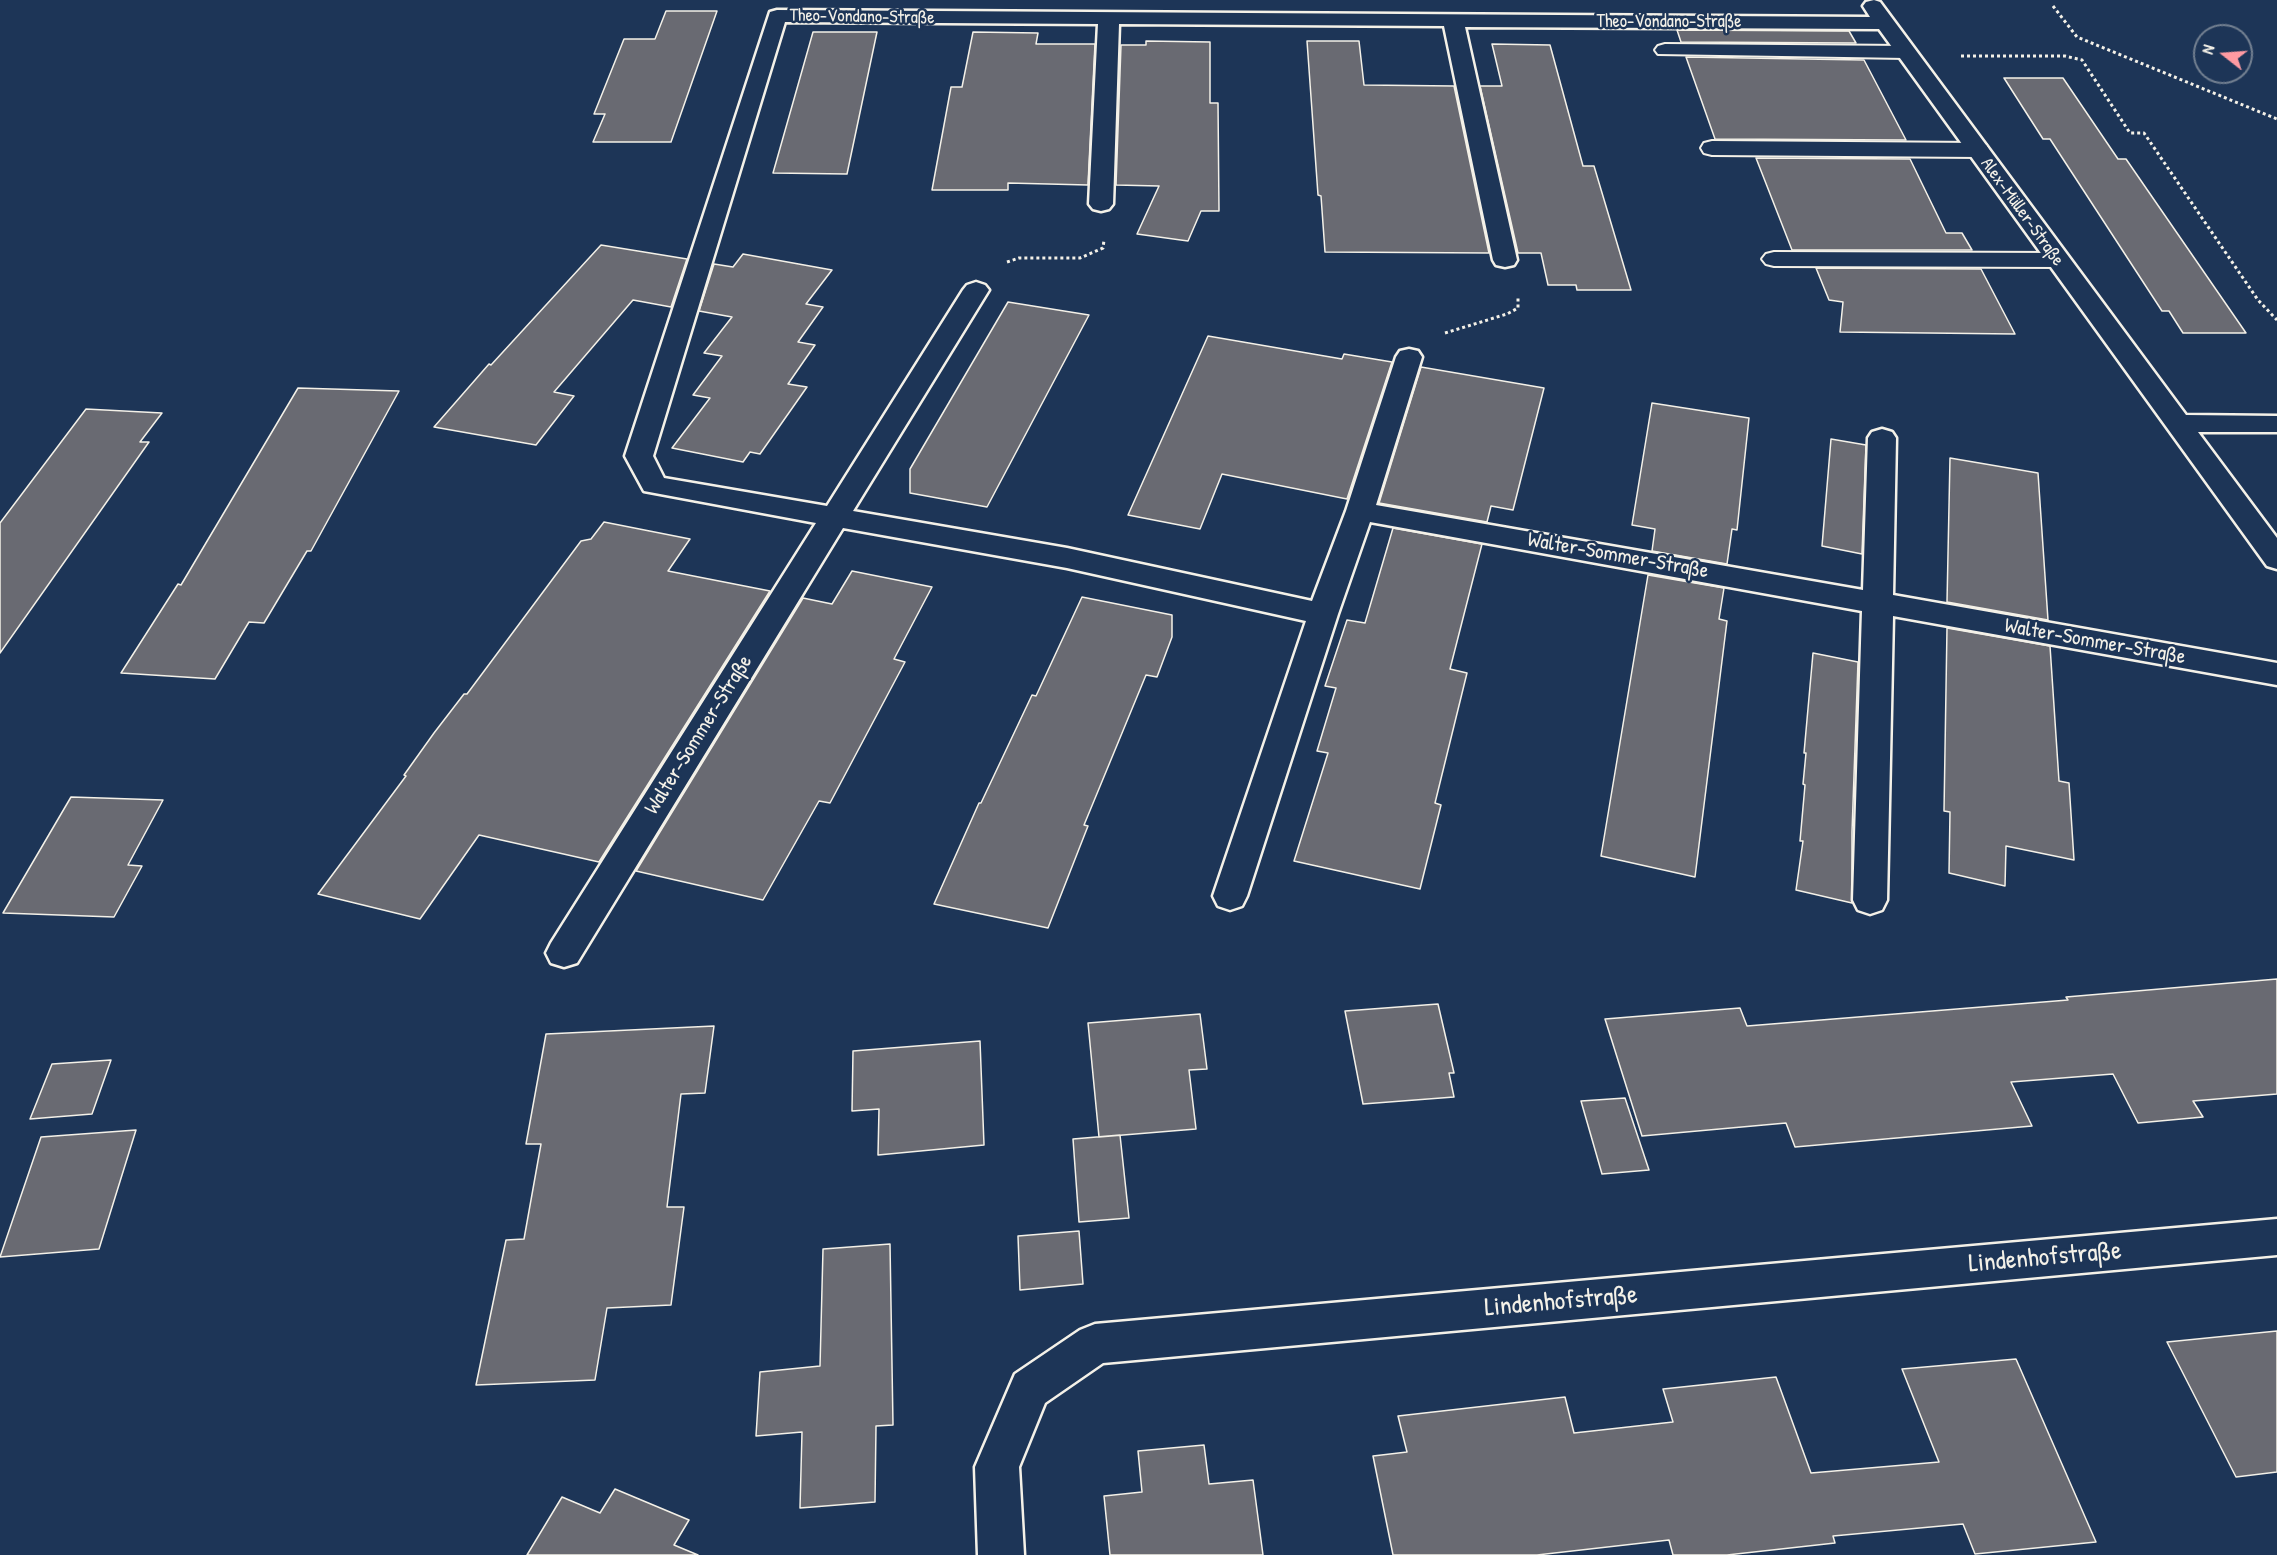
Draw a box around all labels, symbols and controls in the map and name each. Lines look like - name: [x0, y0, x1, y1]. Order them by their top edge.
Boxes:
- street label: Theo-Vondano-Straße: [789, 5, 935, 29]
- street label: Theo-Vondano-Straße: [1596, 11, 1742, 33]
- north arrow: [2193, 24, 2253, 84]
- text: N: [2196, 42, 2219, 57]
- street label: Alex-Müller-Straße: [1976, 154, 2068, 270]
- street label: Walter-Sommer-Straße: [1526, 528, 1710, 584]
- street label: Walter-Sommer-Straße: [2003, 614, 2187, 670]
- street label: Walter-Sommer-Straße: [640, 651, 758, 819]
- street label: Lindenhofstraße: [1967, 1236, 2123, 1280]
- street label: Lindenhofstraße: [1483, 1280, 1639, 1324]

